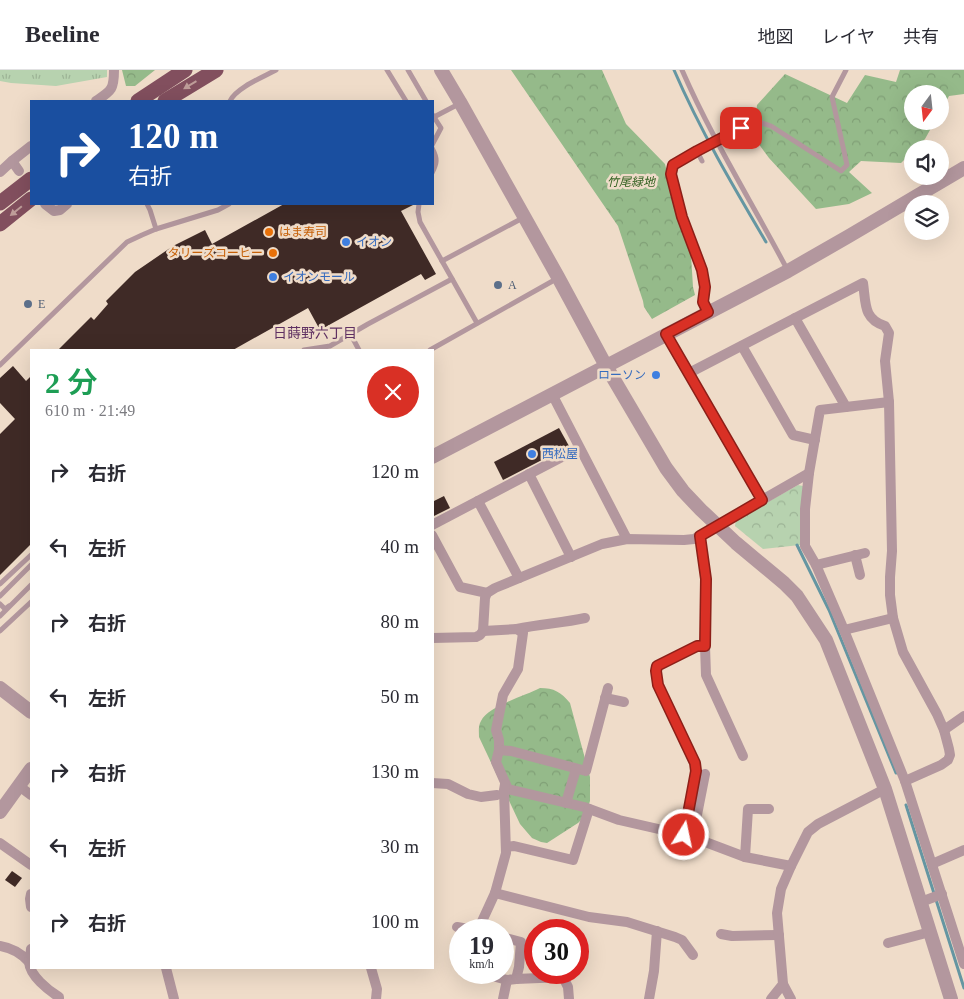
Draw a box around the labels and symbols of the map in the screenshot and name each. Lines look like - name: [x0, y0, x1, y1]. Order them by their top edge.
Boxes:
- one-way arrow: [184, 81, 197, 90]
- north arrow: [904, 85, 949, 130]
- pin: [720, 107, 762, 149]
- park label: 竹尾緑地: [607, 175, 657, 189]
- one-way arrow: [9, 206, 22, 217]
- place label: はま寿司: [279, 225, 327, 239]
- marker: はま寿司: [263, 226, 275, 238]
- place label: イオン: [356, 235, 392, 249]
- marker: イオン: [340, 236, 352, 248]
- place label: タリーズコーヒー: [168, 246, 263, 260]
- marker: タリーズコーヒー: [267, 247, 279, 259]
- place label: イオンモール: [283, 270, 355, 284]
- marker: イオンモール: [267, 271, 279, 283]
- place label: A: [508, 278, 517, 292]
- marker: A: [492, 279, 504, 291]
- place label: E: [38, 297, 45, 311]
- marker: E: [22, 298, 34, 310]
- district label: 日蒔野六丁目: [273, 326, 357, 341]
- place label: ローソン: [598, 368, 646, 382]
- marker: ローソン: [650, 369, 662, 381]
- place label: 西松屋: [542, 447, 578, 461]
- marker: 西松屋: [526, 448, 538, 460]
- position arrow: [657, 808, 709, 860]
- speed limit sign: 30: [524, 919, 589, 984]

